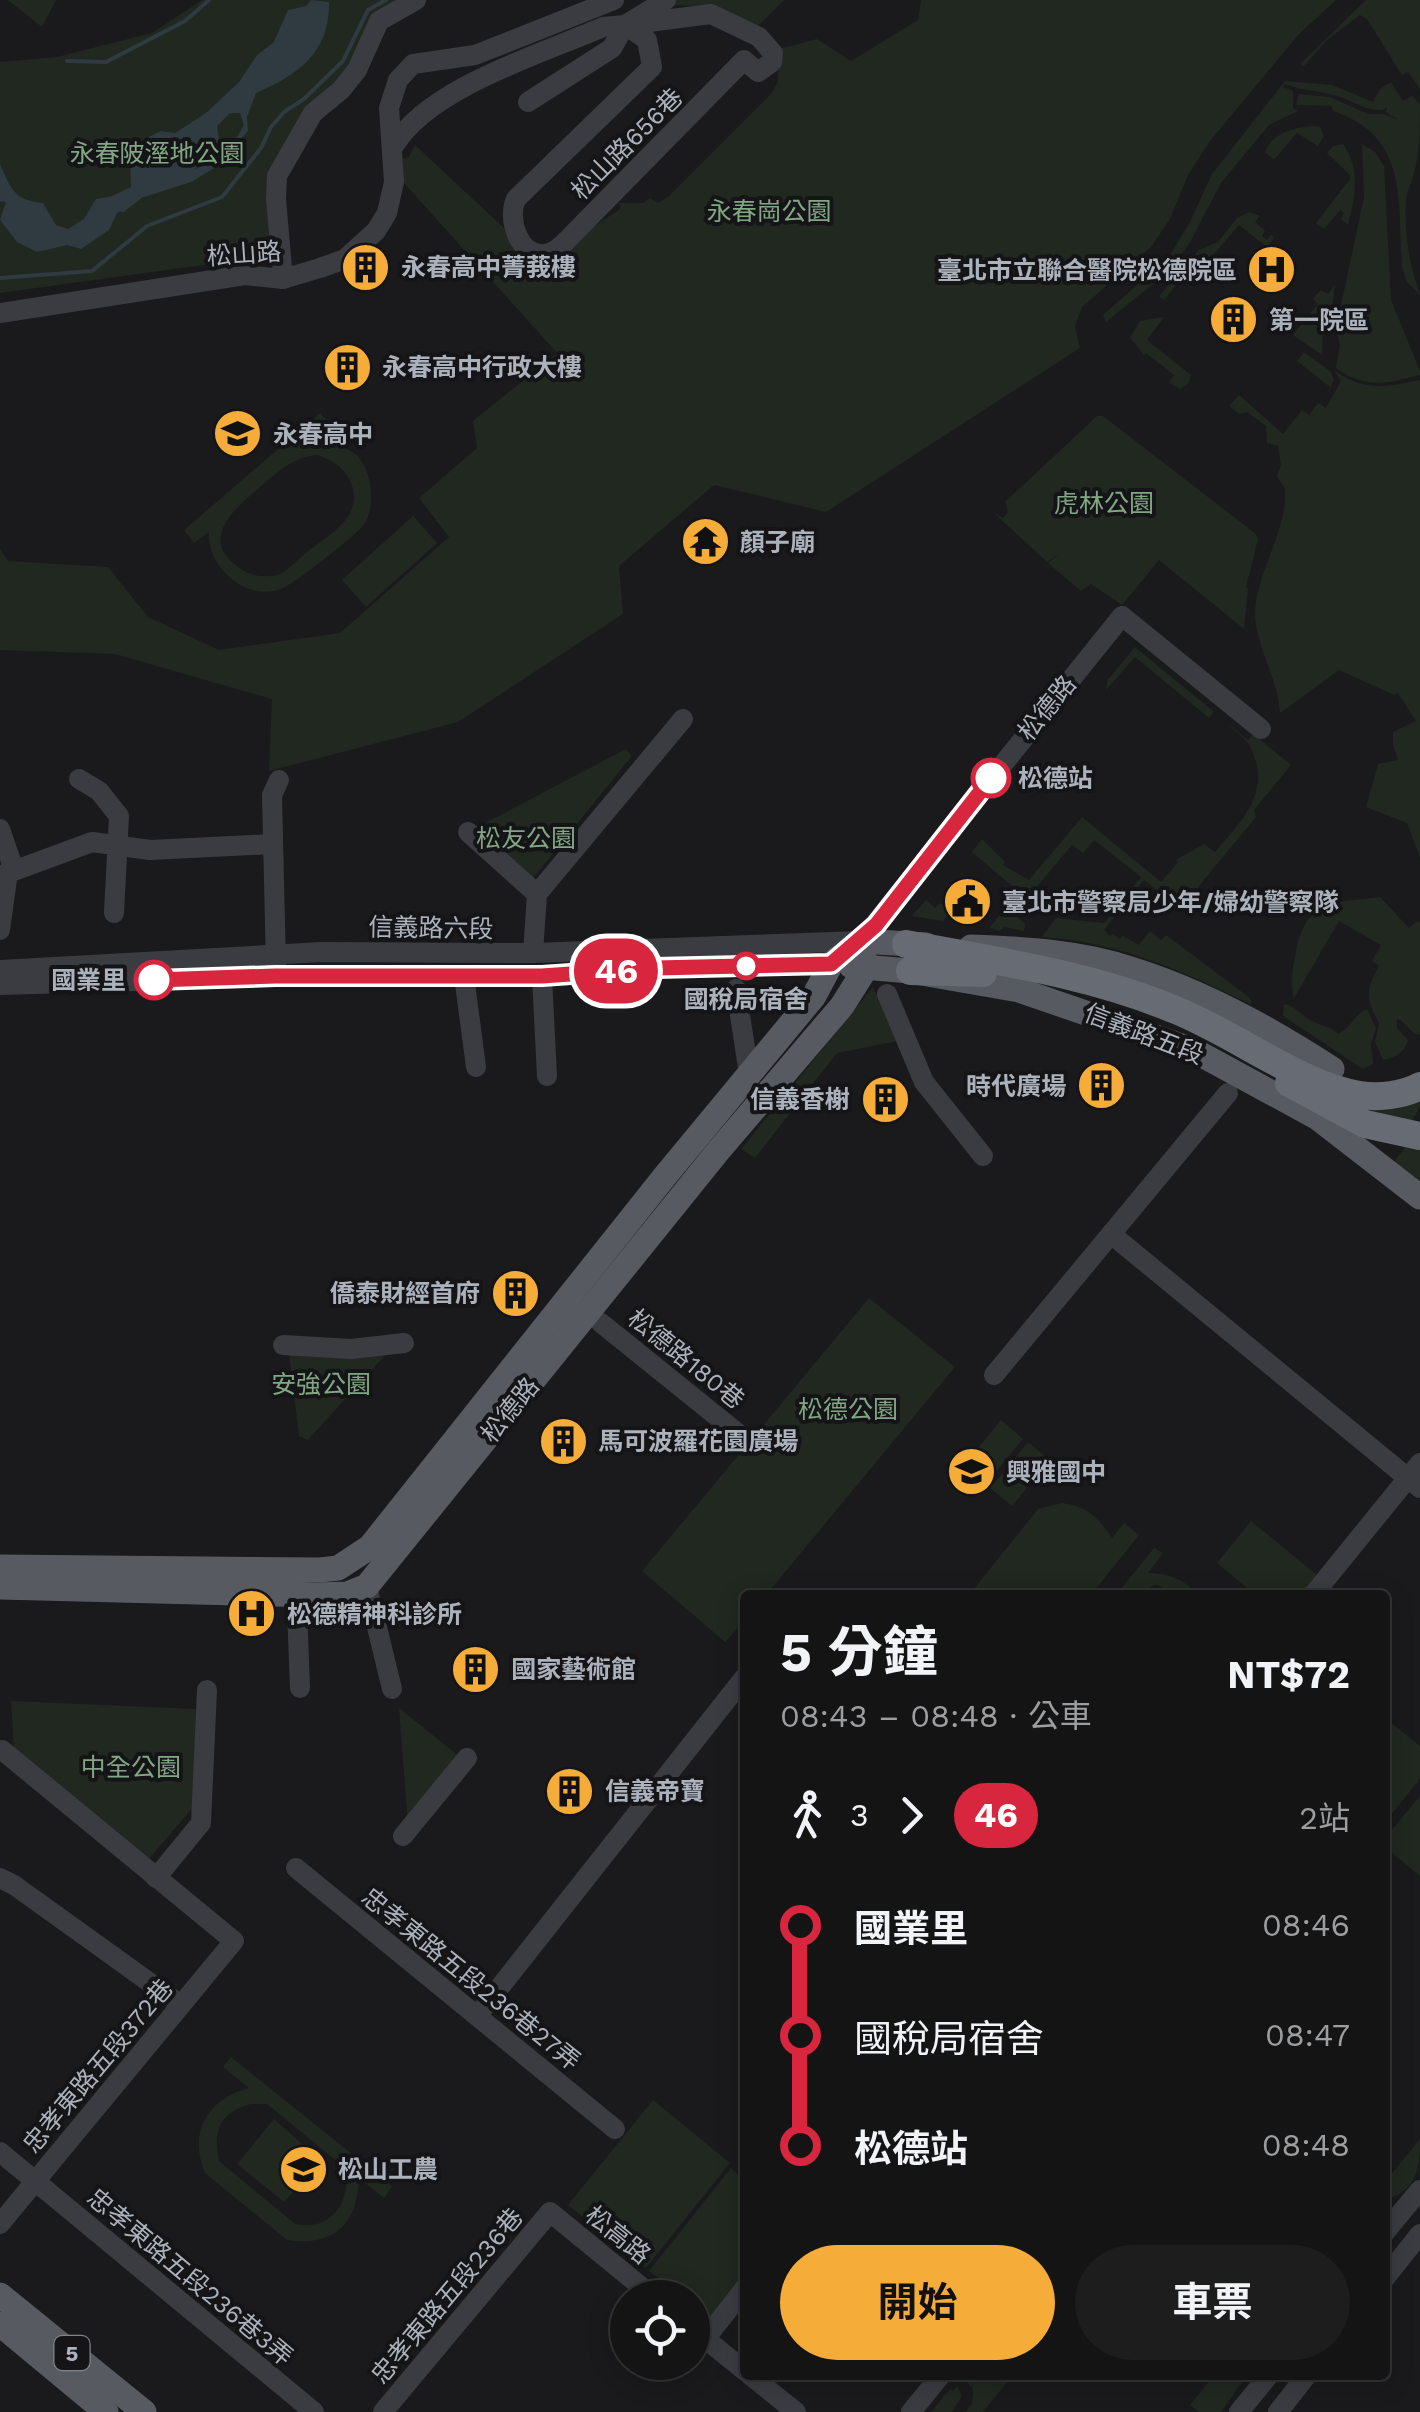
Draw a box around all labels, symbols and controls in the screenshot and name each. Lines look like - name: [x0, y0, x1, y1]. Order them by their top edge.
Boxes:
- street label: 松山路656巷: [565, 82, 689, 206]
- park label: 永春陂溼地公園: [69, 139, 245, 168]
- park label: 永春崗公園: [706, 197, 832, 226]
- street label: 松山路: [206, 237, 282, 271]
- building icon: 永春高中菁莪樓: [340, 241, 392, 293]
- hospital icon: 臺北市立聯合醫院松德院區: [1246, 244, 1298, 296]
- place label: 永春高中菁莪樓: [401, 253, 576, 282]
- place label: 臺北市立聯合醫院松德院區: [937, 256, 1237, 285]
- building icon: 第一院區: [1208, 294, 1260, 346]
- place label: 第一院區: [1269, 306, 1369, 335]
- building icon: 永春高中行政大樓: [321, 341, 373, 393]
- place label: 永春高中行政大樓: [382, 353, 582, 382]
- school or university icon: 永春高中: [212, 408, 264, 460]
- place label: 永春高中: [273, 420, 373, 449]
- park label: 虎林公園: [1054, 489, 1154, 518]
- temple icon: 顏子廟: [679, 516, 731, 568]
- place label: 顏子廟: [740, 528, 815, 557]
- street label: 松德路: [1012, 670, 1082, 746]
- marker: 松德站: [972, 759, 1010, 797]
- place label: 松德站: [1018, 764, 1093, 793]
- park label: 松友公園: [476, 824, 576, 853]
- public building icon: 臺北市警察局少年/婦幼警察隊: [941, 876, 993, 928]
- place label: 臺北市警察局少年/婦幼警察隊: [1002, 888, 1339, 917]
- street label: 信義路六段: [368, 912, 494, 944]
- line badge: 46: [571, 938, 661, 1004]
- text: 46: [594, 950, 638, 992]
- marker: 國稅局宿舍: [733, 953, 759, 979]
- marker: 國業里: [135, 961, 173, 999]
- place label: 國業里: [51, 966, 126, 995]
- place label: 國稅局宿舍: [683, 985, 809, 1014]
- street label: 信義路五段: [1080, 998, 1208, 1070]
- building icon: 時代廣場: [1075, 1060, 1127, 1112]
- place label: 時代廣場: [966, 1072, 1066, 1101]
- building icon: 信義香榭: [859, 1073, 911, 1125]
- place label: 信義香榭: [750, 1085, 850, 1114]
- building icon: 僑泰財經首府: [489, 1267, 541, 1319]
- place label: 僑泰財經首府: [330, 1279, 480, 1308]
- street label: 松德路180巷: [622, 1303, 750, 1415]
- park label: 安強公園: [271, 1370, 371, 1399]
- street label: 松德路: [475, 1372, 545, 1448]
- park label: 松德公園: [798, 1395, 898, 1424]
- building icon: 馬可波羅花園廣場: [537, 1415, 589, 1467]
- place label: 馬可波羅花園廣場: [598, 1427, 798, 1456]
- school or university icon: 興雅國中: [945, 1446, 997, 1498]
- place label: 興雅國中: [1006, 1458, 1106, 1487]
- hospital icon: 松德精神科診所: [226, 1588, 278, 1640]
- place label: 松德精神科診所: [287, 1600, 462, 1629]
- text: 5 分鐘: [780, 1620, 938, 1684]
- building icon: 國家藝術館: [450, 1643, 502, 1695]
- text: NT$72: [1227, 1653, 1350, 1697]
- place label: 國家藝術館: [511, 1655, 636, 1684]
- text: 08:43 – 08:48 · 公車: [780, 1697, 1092, 1735]
- park label: 中全公園: [81, 1753, 181, 1782]
- building icon: 信義帝寶: [544, 1765, 596, 1817]
- place label: 信義帝寶: [605, 1777, 705, 1806]
- icon: walk: [780, 1788, 835, 1843]
- icon: forward: [884, 1788, 939, 1843]
- text: 46: [974, 1794, 1018, 1836]
- text: 3: [850, 1796, 869, 1834]
- text: 2站: [1299, 1799, 1350, 1837]
- street label: 忠孝東路五段236巷27弄: [356, 1882, 586, 2076]
- text: 08:46: [1262, 1906, 1350, 1944]
- text: 國業里: [854, 1907, 968, 1951]
- street label: 忠孝東路五段372巷: [17, 1973, 179, 2159]
- text: 08:47: [1265, 2016, 1350, 2054]
- text: 國稅局宿舍: [854, 2017, 1044, 2061]
- text: 08:48: [1262, 2126, 1350, 2164]
- text: 松德站: [854, 2127, 968, 2171]
- school or university icon: 松山工農: [277, 2143, 329, 2195]
- place label: 松山工農: [338, 2155, 438, 2184]
- street label: 忠孝東路五段236巷3弄: [82, 2183, 298, 2371]
- street label: 松高路: [580, 2200, 656, 2270]
- street label: 忠孝東路五段236巷: [365, 2203, 529, 2389]
- button: 開始: [780, 2245, 1055, 2360]
- button: 車票: [1075, 2245, 1350, 2360]
- map controls: [610, 2280, 710, 2380]
- button: locate: [610, 2280, 710, 2380]
- road number: 5: [54, 2336, 90, 2370]

